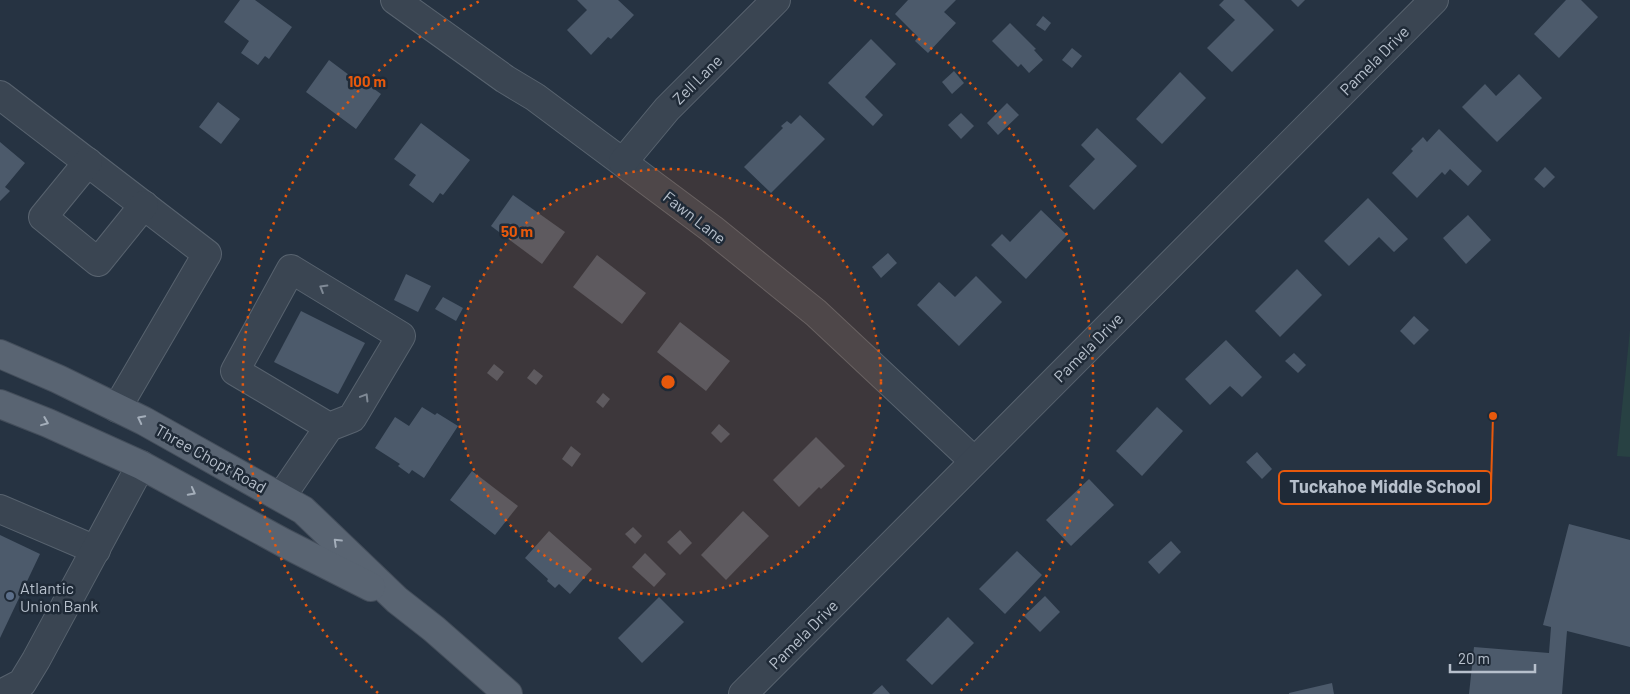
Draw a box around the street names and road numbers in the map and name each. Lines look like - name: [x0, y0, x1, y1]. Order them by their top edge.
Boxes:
- street label: Pamela Drive: [1335, 21, 1413, 99]
- street label: Zell Lane: [668, 50, 726, 108]
- street label: Fawn Lane: [660, 187, 730, 247]
- street label: Pamela Drive: [1049, 308, 1127, 386]
- street label: Three Chopt Road: [152, 420, 270, 496]
- street label: Pamela Drive: [764, 595, 842, 673]

